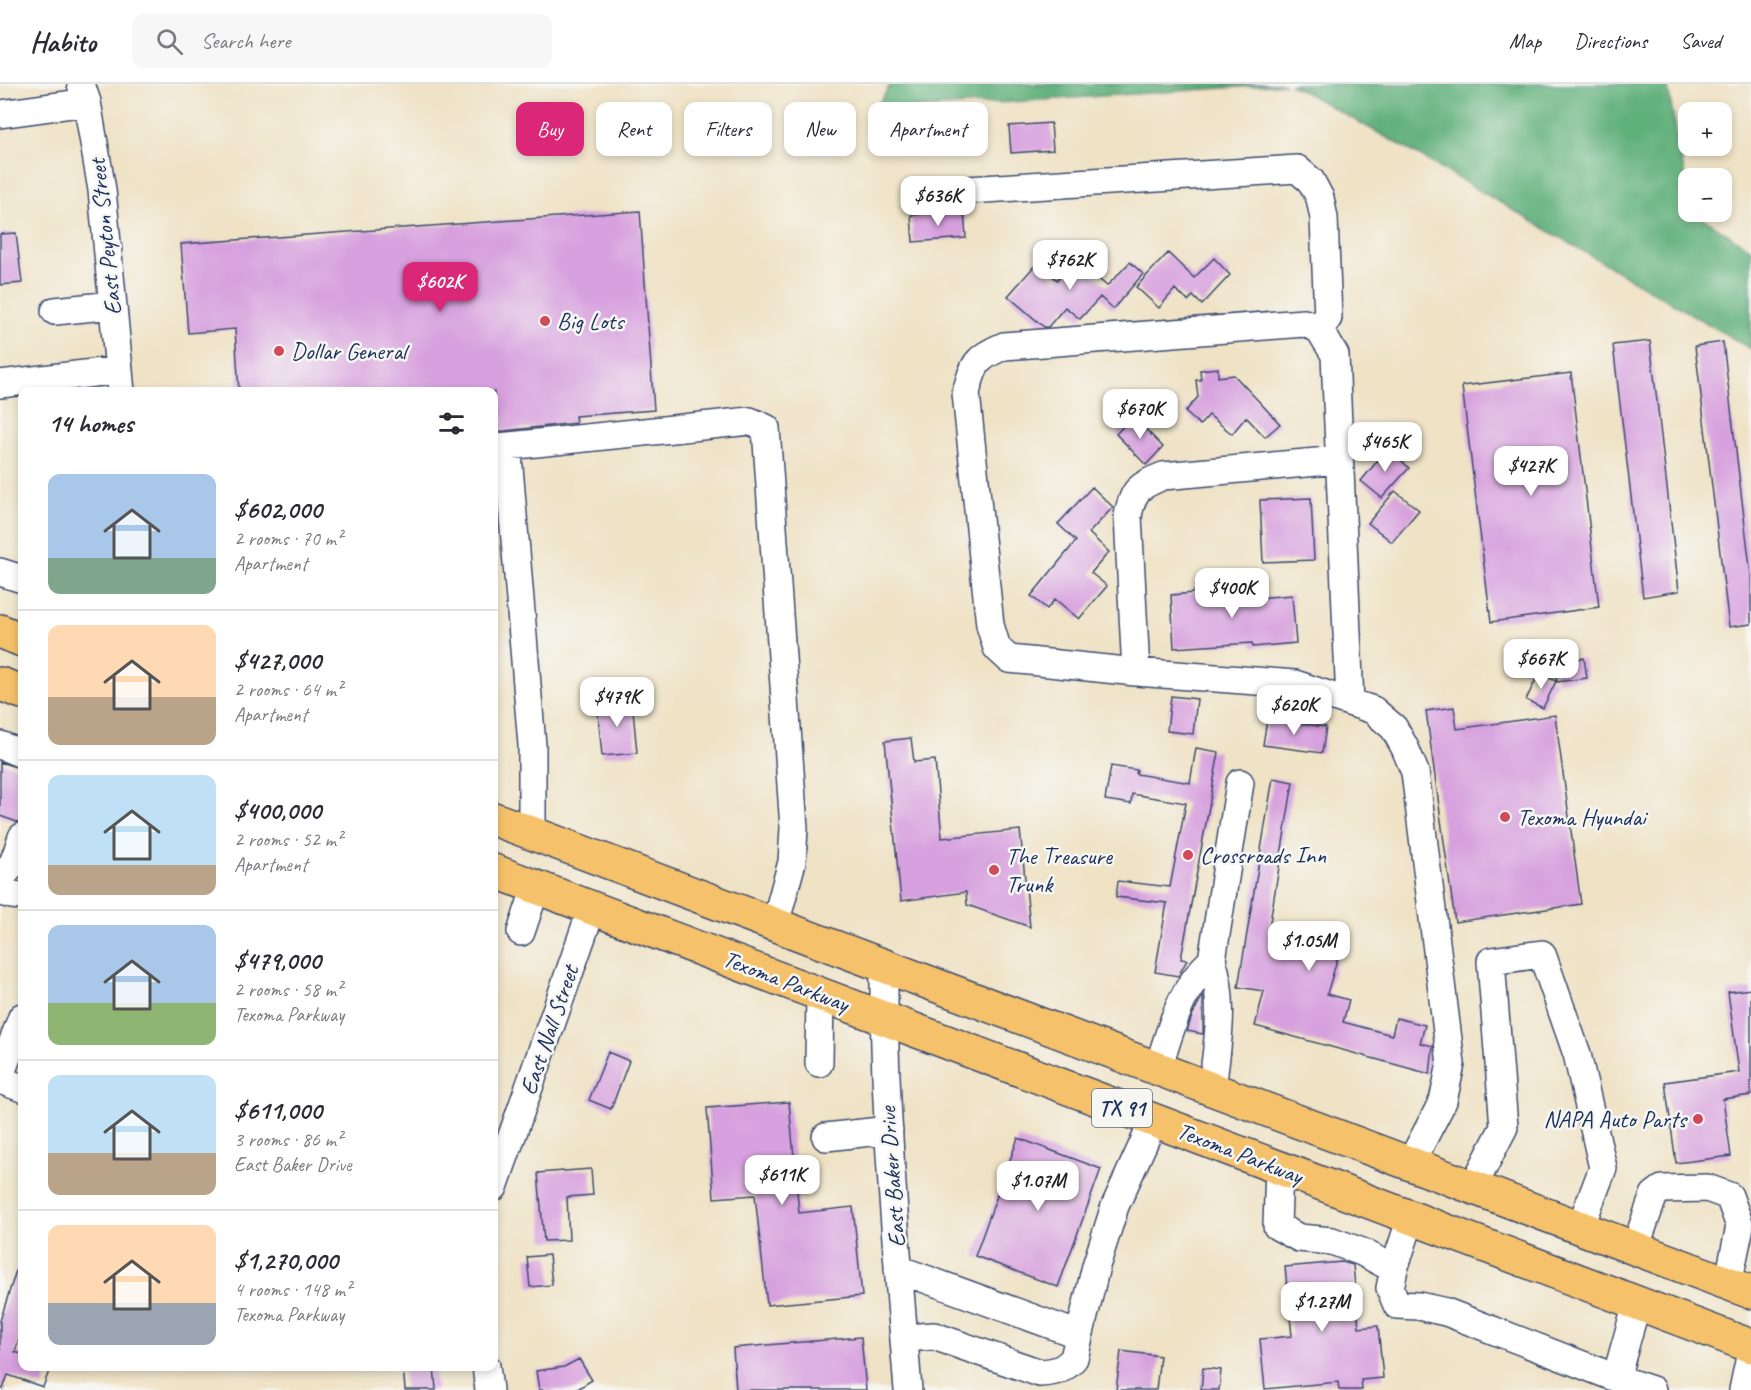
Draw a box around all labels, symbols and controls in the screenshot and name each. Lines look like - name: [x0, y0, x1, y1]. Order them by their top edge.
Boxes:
- search box: [132, 14, 552, 68]
- text: Habito: [30, 24, 96, 59]
- icon: search: [153, 25, 186, 58]
- text: Search here: [201, 27, 291, 55]
- text: Map: [1509, 28, 1541, 54]
- text: Directions: [1574, 28, 1647, 54]
- text: Saved: [1680, 28, 1721, 54]
- chip: Buy: [516, 102, 584, 156]
- chip: Rent: [596, 102, 672, 156]
- chip: Filters: [684, 102, 772, 156]
- chip: New: [784, 102, 856, 156]
- chip: Apartment: [868, 102, 988, 156]
- map controls: [1678, 102, 1732, 222]
- button: +: [1678, 102, 1732, 156]
- street label: East Peyton Street: [82, 155, 128, 317]
- button: −: [1678, 168, 1732, 222]
- pin: $636K: [896, 176, 980, 227]
- text: $636K: [915, 183, 962, 208]
- pin: $762K: [1028, 240, 1112, 291]
- text: $762K: [1047, 247, 1093, 272]
- pin: $602K: [398, 262, 482, 313]
- text: $602K: [417, 269, 463, 294]
- place label: Big Lots: [557, 306, 625, 336]
- marker: Big Lots: [538, 314, 552, 328]
- place label: Dollar General: [291, 336, 410, 366]
- marker: Dollar General: [272, 344, 286, 358]
- pin: $670K: [1098, 389, 1182, 440]
- text: $670K: [1117, 396, 1163, 421]
- text: 14 homes: [48, 407, 133, 440]
- icon: filters: [435, 407, 468, 440]
- pin: $465K: [1343, 422, 1427, 473]
- text: $465K: [1362, 429, 1408, 454]
- pin: $427K: [1489, 446, 1573, 497]
- text: $427K: [1508, 453, 1554, 478]
- text: $602,000: [234, 493, 322, 526]
- icon: home: [96, 498, 168, 570]
- text: 2 rooms · 70 m²: [234, 526, 342, 551]
- text: Apartment: [234, 551, 307, 576]
- pin: $400K: [1190, 568, 1274, 619]
- text: $400K: [1209, 575, 1255, 600]
- pin: $667K: [1499, 639, 1583, 690]
- text: $427,000: [234, 644, 321, 677]
- text: $667K: [1518, 646, 1564, 671]
- icon: home: [96, 649, 168, 721]
- text: 2 rooms · 64 m²: [234, 677, 342, 702]
- pin: $479K: [575, 677, 659, 728]
- text: $479K: [594, 684, 640, 709]
- pin: $620K: [1252, 685, 1336, 736]
- text: $620K: [1271, 692, 1317, 717]
- text: Apartment: [234, 702, 307, 727]
- text: $400,000: [234, 794, 321, 827]
- icon: home: [96, 799, 168, 871]
- place label: Texoma Hyundai: [1517, 802, 1649, 832]
- marker: Texoma Hyundai: [1498, 810, 1512, 824]
- text: 2 rooms · 52 m²: [234, 827, 342, 852]
- place label: Crossroads Inn: [1200, 840, 1326, 870]
- place label: The Treasure Trunk: [1006, 841, 1114, 899]
- marker: Crossroads Inn: [1181, 848, 1195, 862]
- text: Apartment: [234, 852, 307, 877]
- marker: The Treasure Trunk: [987, 863, 1001, 877]
- pin: $1.05M: [1260, 921, 1358, 972]
- text: $1.05M: [1282, 928, 1336, 953]
- street label: Texoma Parkway: [719, 943, 855, 1019]
- text: $479,000: [234, 944, 321, 977]
- icon: home: [96, 949, 168, 1021]
- street label: East Nall Street: [513, 959, 586, 1099]
- text: 2 rooms · 58 m²: [234, 977, 342, 1002]
- text: Texoma Parkway: [234, 1002, 344, 1027]
- road number: TX 91: [1092, 1089, 1152, 1127]
- text: $611,000: [234, 1094, 322, 1127]
- icon: home: [96, 1099, 168, 1171]
- street label: East Baker Drive: [872, 1103, 912, 1248]
- place label: NAPA Auto Parts: [1543, 1104, 1689, 1134]
- marker: NAPA Auto Parts: [1691, 1112, 1705, 1126]
- street label: Texoma Parkway: [1173, 1115, 1309, 1191]
- text: 3 rooms · 86 m²: [234, 1127, 342, 1152]
- text: East Baker Drive: [234, 1152, 351, 1177]
- pin: $611K: [740, 1155, 824, 1206]
- pin: $1.07M: [989, 1161, 1087, 1212]
- text: $611K: [759, 1162, 805, 1187]
- text: $1.07M: [1011, 1168, 1065, 1193]
- text: $1,270,000: [234, 1244, 338, 1277]
- icon: home: [96, 1249, 168, 1321]
- text: 4 rooms · 148 m²: [234, 1277, 351, 1302]
- pin: $1.27M: [1273, 1282, 1371, 1333]
- text: $1.27M: [1295, 1289, 1349, 1314]
- text: Texoma Parkway: [234, 1302, 344, 1327]

